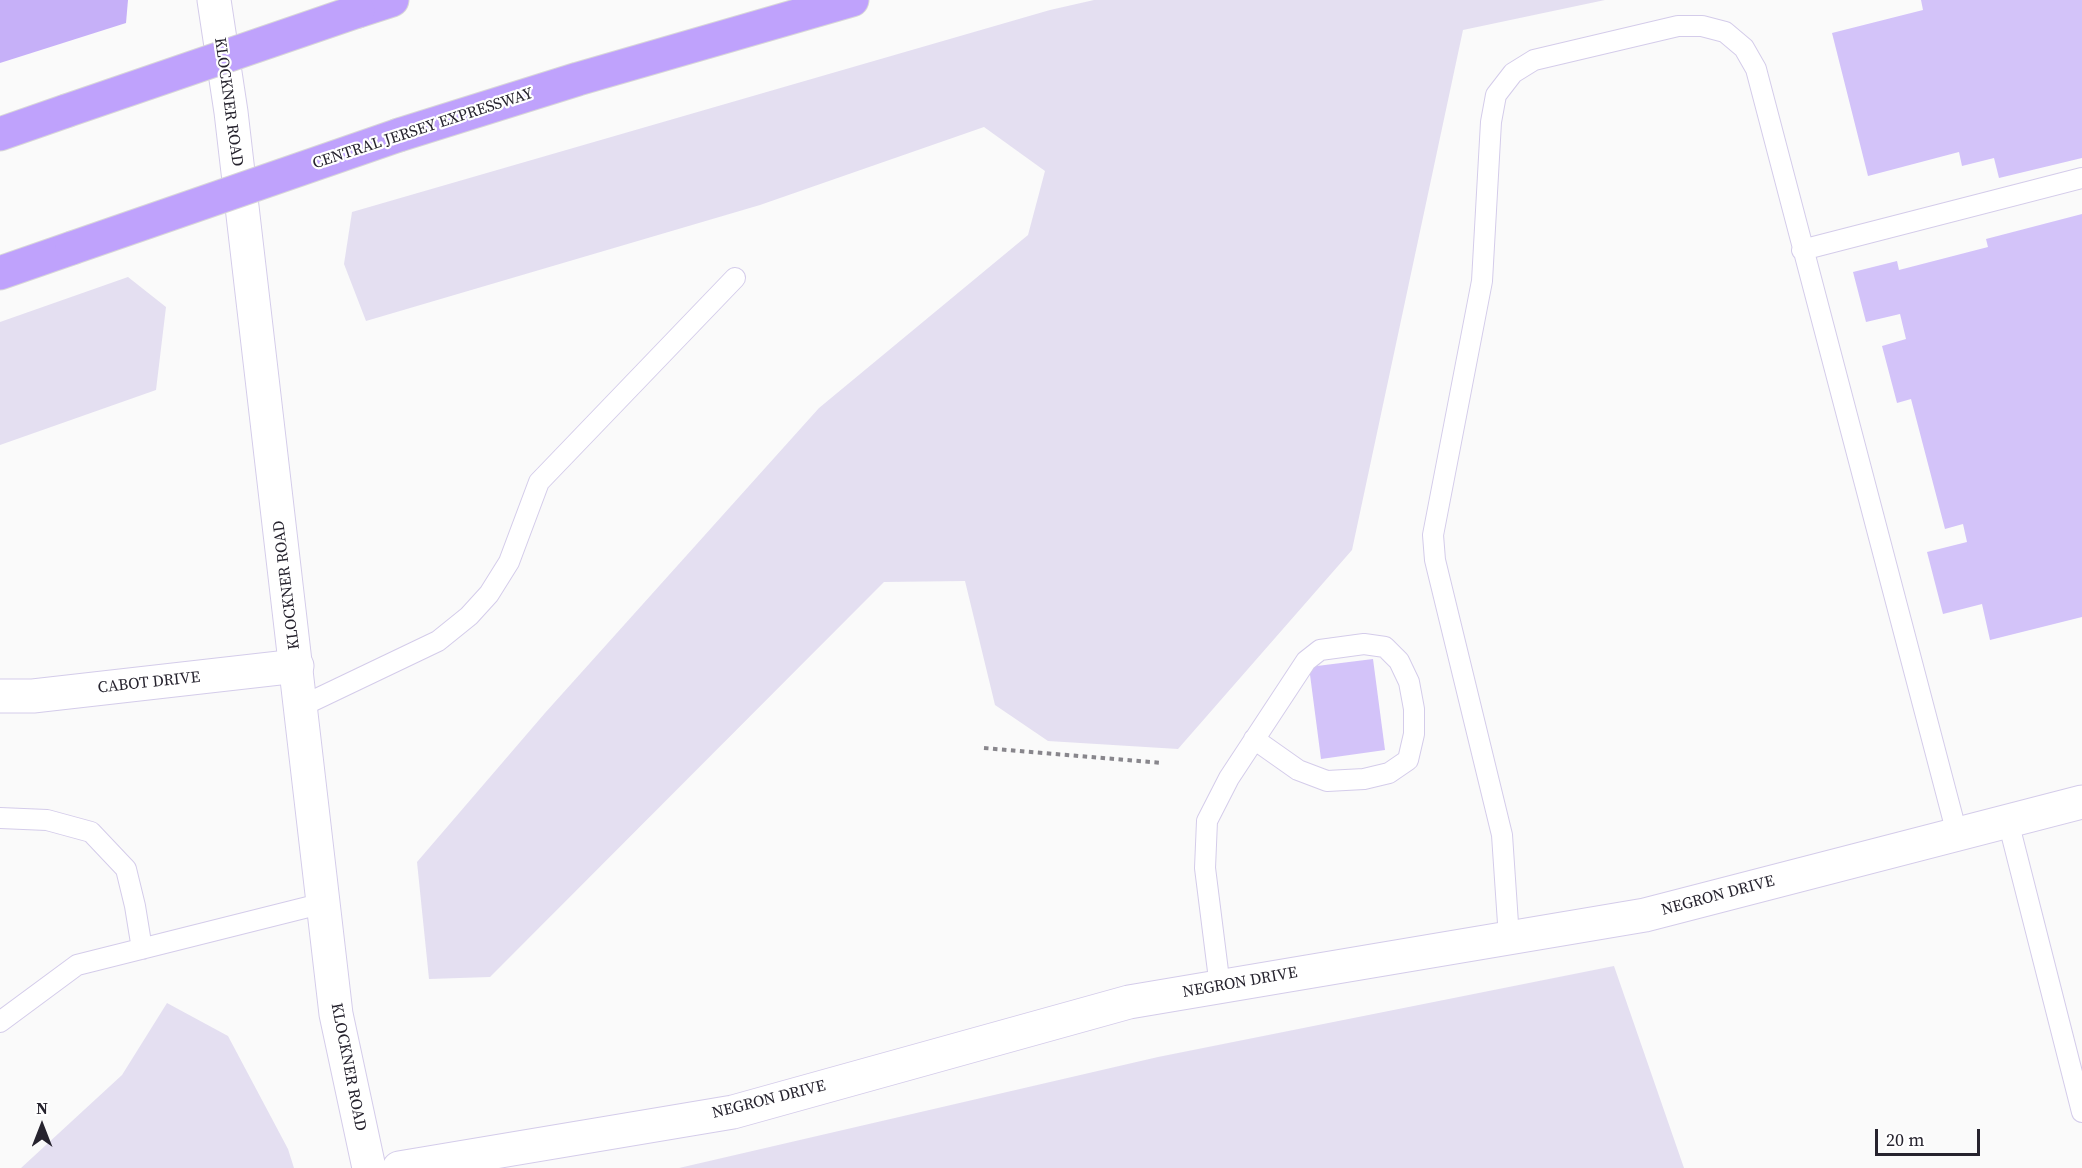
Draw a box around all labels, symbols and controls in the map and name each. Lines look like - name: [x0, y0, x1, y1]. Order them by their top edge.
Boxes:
- street label: KLOCKNER ROAD: [209, 36, 247, 168]
- street label: CENTRAL JERSEY EXPRESSWAY: [310, 84, 536, 174]
- street label: KLOCKNER ROAD: [270, 519, 304, 651]
- street label: CABOT DRIVE: [97, 668, 201, 698]
- street label: NEGRON DRIVE: [1659, 872, 1777, 920]
- street label: NEGRON DRIVE: [1181, 963, 1299, 1003]
- street label: KLOCKNER ROAD: [326, 1001, 370, 1133]
- street label: NEGRON DRIVE: [710, 1077, 828, 1123]
- north arrow: [12, 1096, 72, 1156]
- text: N: [36, 1097, 48, 1119]
- scale bar: [1878, 1117, 1983, 1155]
- text: 20 m: [1886, 1127, 1924, 1152]

